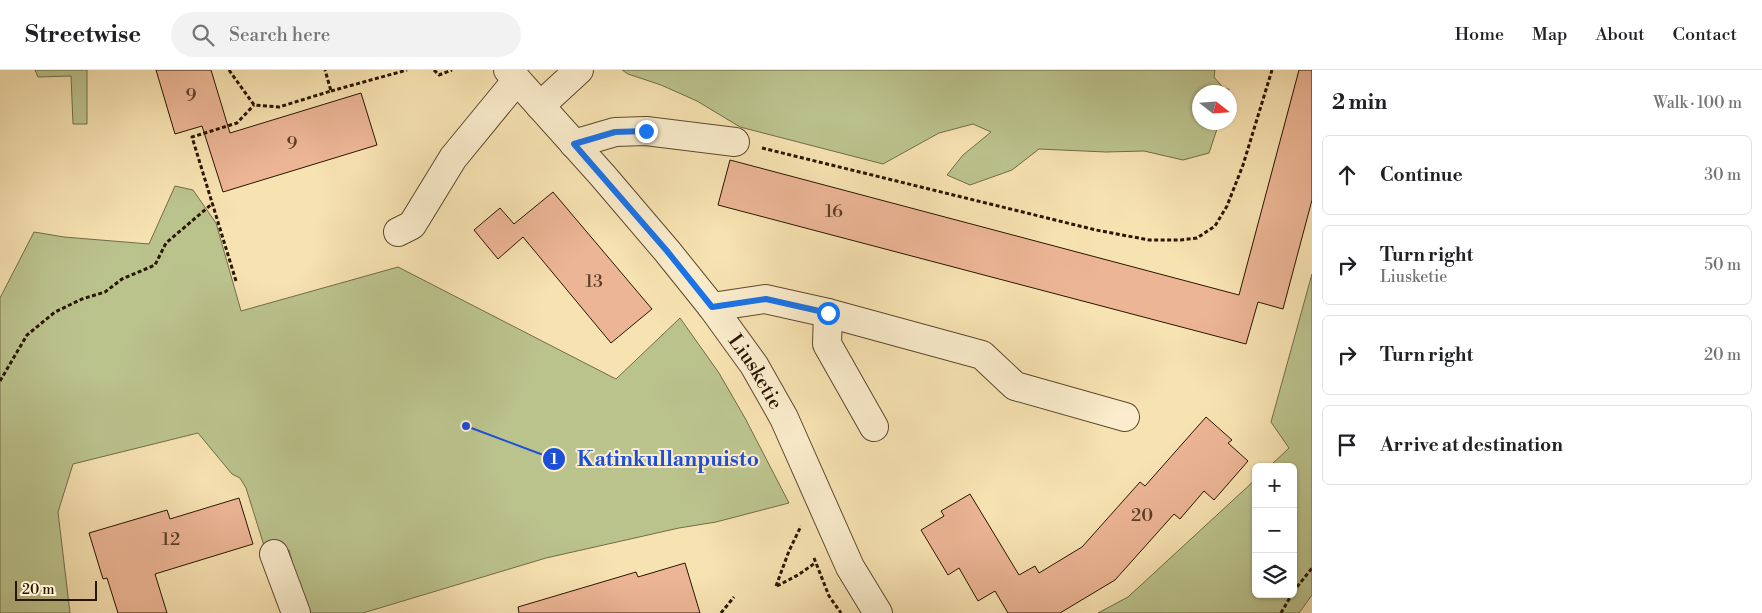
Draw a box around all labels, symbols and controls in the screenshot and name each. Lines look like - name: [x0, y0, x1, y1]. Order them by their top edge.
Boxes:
- search box: [171, 12, 521, 57]
- text: Streetwise: [25, 20, 141, 50]
- icon: search: [189, 21, 217, 49]
- text: Search here: [229, 23, 330, 47]
- text: Home: [1455, 23, 1504, 46]
- text: Map: [1532, 23, 1568, 46]
- text: About: [1596, 23, 1645, 46]
- text: Contact: [1673, 23, 1737, 46]
- house number: 9: [186, 84, 197, 107]
- north arrow: [1192, 85, 1237, 130]
- text: 2 min: [1332, 90, 1387, 116]
- text: Walk · 100 m: [1653, 93, 1742, 113]
- route end: [635, 120, 658, 143]
- house number: 9: [287, 132, 298, 155]
- icon: ahead: [1333, 161, 1361, 189]
- text: Continue: [1380, 163, 1463, 187]
- text: 30 m: [1704, 165, 1741, 185]
- house number: 16: [825, 200, 843, 223]
- text: Turn right: [1380, 243, 1473, 267]
- icon: right: [1333, 251, 1361, 279]
- text: 50 m: [1704, 255, 1741, 275]
- text: Liusketie: [1380, 267, 1447, 287]
- house number: 13: [585, 270, 603, 293]
- route start: [817, 302, 840, 325]
- street label: Liusketie: [722, 330, 788, 414]
- icon: right: [1333, 341, 1361, 369]
- text: Turn right: [1380, 343, 1473, 367]
- text: 20 m: [1704, 345, 1741, 365]
- icon: arrive: [1333, 431, 1361, 459]
- text: Arrive at destination: [1380, 433, 1563, 457]
- callout: Katinkullanpuisto: [542, 441, 769, 477]
- text: Katinkullanpuisto: [577, 447, 759, 473]
- text: 1: [550, 450, 558, 469]
- map controls: [1252, 463, 1297, 598]
- button: +: [1252, 463, 1297, 508]
- house number: 20: [1131, 504, 1153, 527]
- button: −: [1252, 508, 1297, 553]
- house number: 12: [162, 528, 180, 551]
- button: layers: [1252, 553, 1297, 598]
- scale bar: [15, 578, 98, 601]
- text: 20 m: [22, 581, 54, 599]

